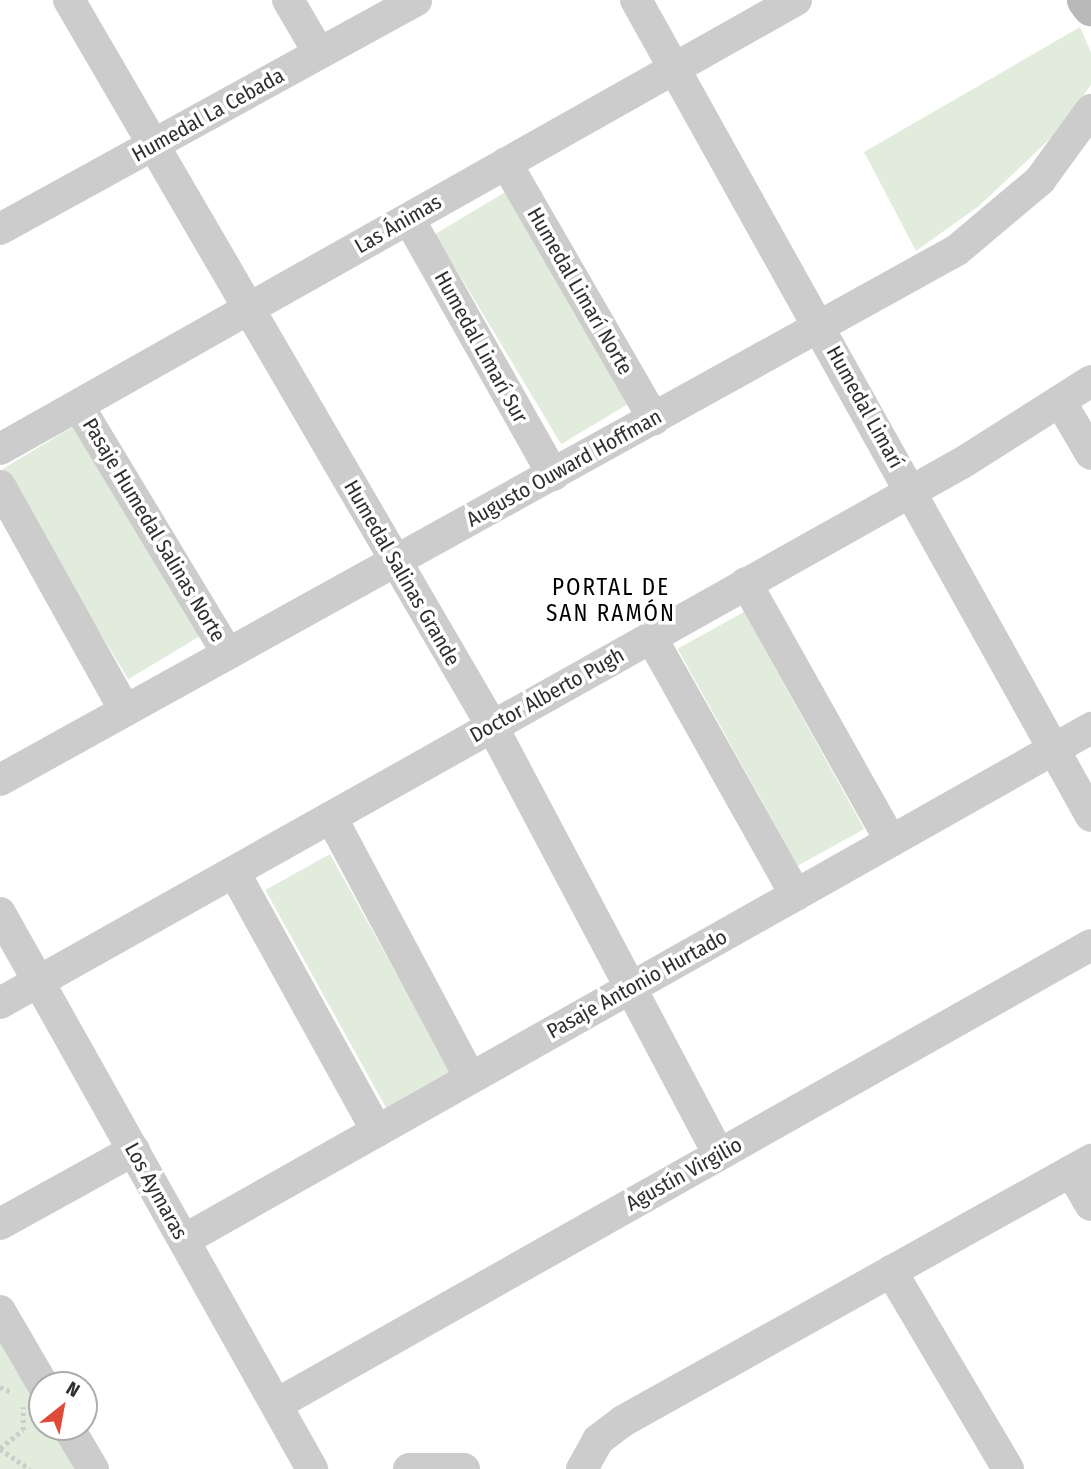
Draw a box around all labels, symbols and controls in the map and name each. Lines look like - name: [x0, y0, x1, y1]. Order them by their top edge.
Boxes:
- street label: Humedal La Cebada: [128, 63, 288, 167]
- street label: Las Ánimas: [350, 189, 446, 259]
- street label: Humedal Limarí Norte: [522, 203, 638, 379]
- street label: Humedal Limarí Sur: [429, 267, 533, 427]
- street label: Humedal Limarí: [821, 342, 909, 472]
- street label: Augusto Ouward Hoffman: [462, 404, 666, 532]
- street label: Pasaje Humedal Salinas Norte: [77, 414, 231, 646]
- street label: Humedal Salinas Grande: [339, 476, 465, 670]
- district label: PORTAL DE SAN RAMÓN: [547, 573, 675, 627]
- street label: Doctor Alberto Pugh: [465, 642, 629, 748]
- street label: Pasaje Antonio Hurtado: [543, 924, 731, 1044]
- street label: Agustín Virgilio: [622, 1132, 746, 1216]
- street label: Los Aymaras: [119, 1138, 193, 1244]
- north arrow: [28, 1371, 98, 1441]
- text: N: [62, 1376, 84, 1402]

